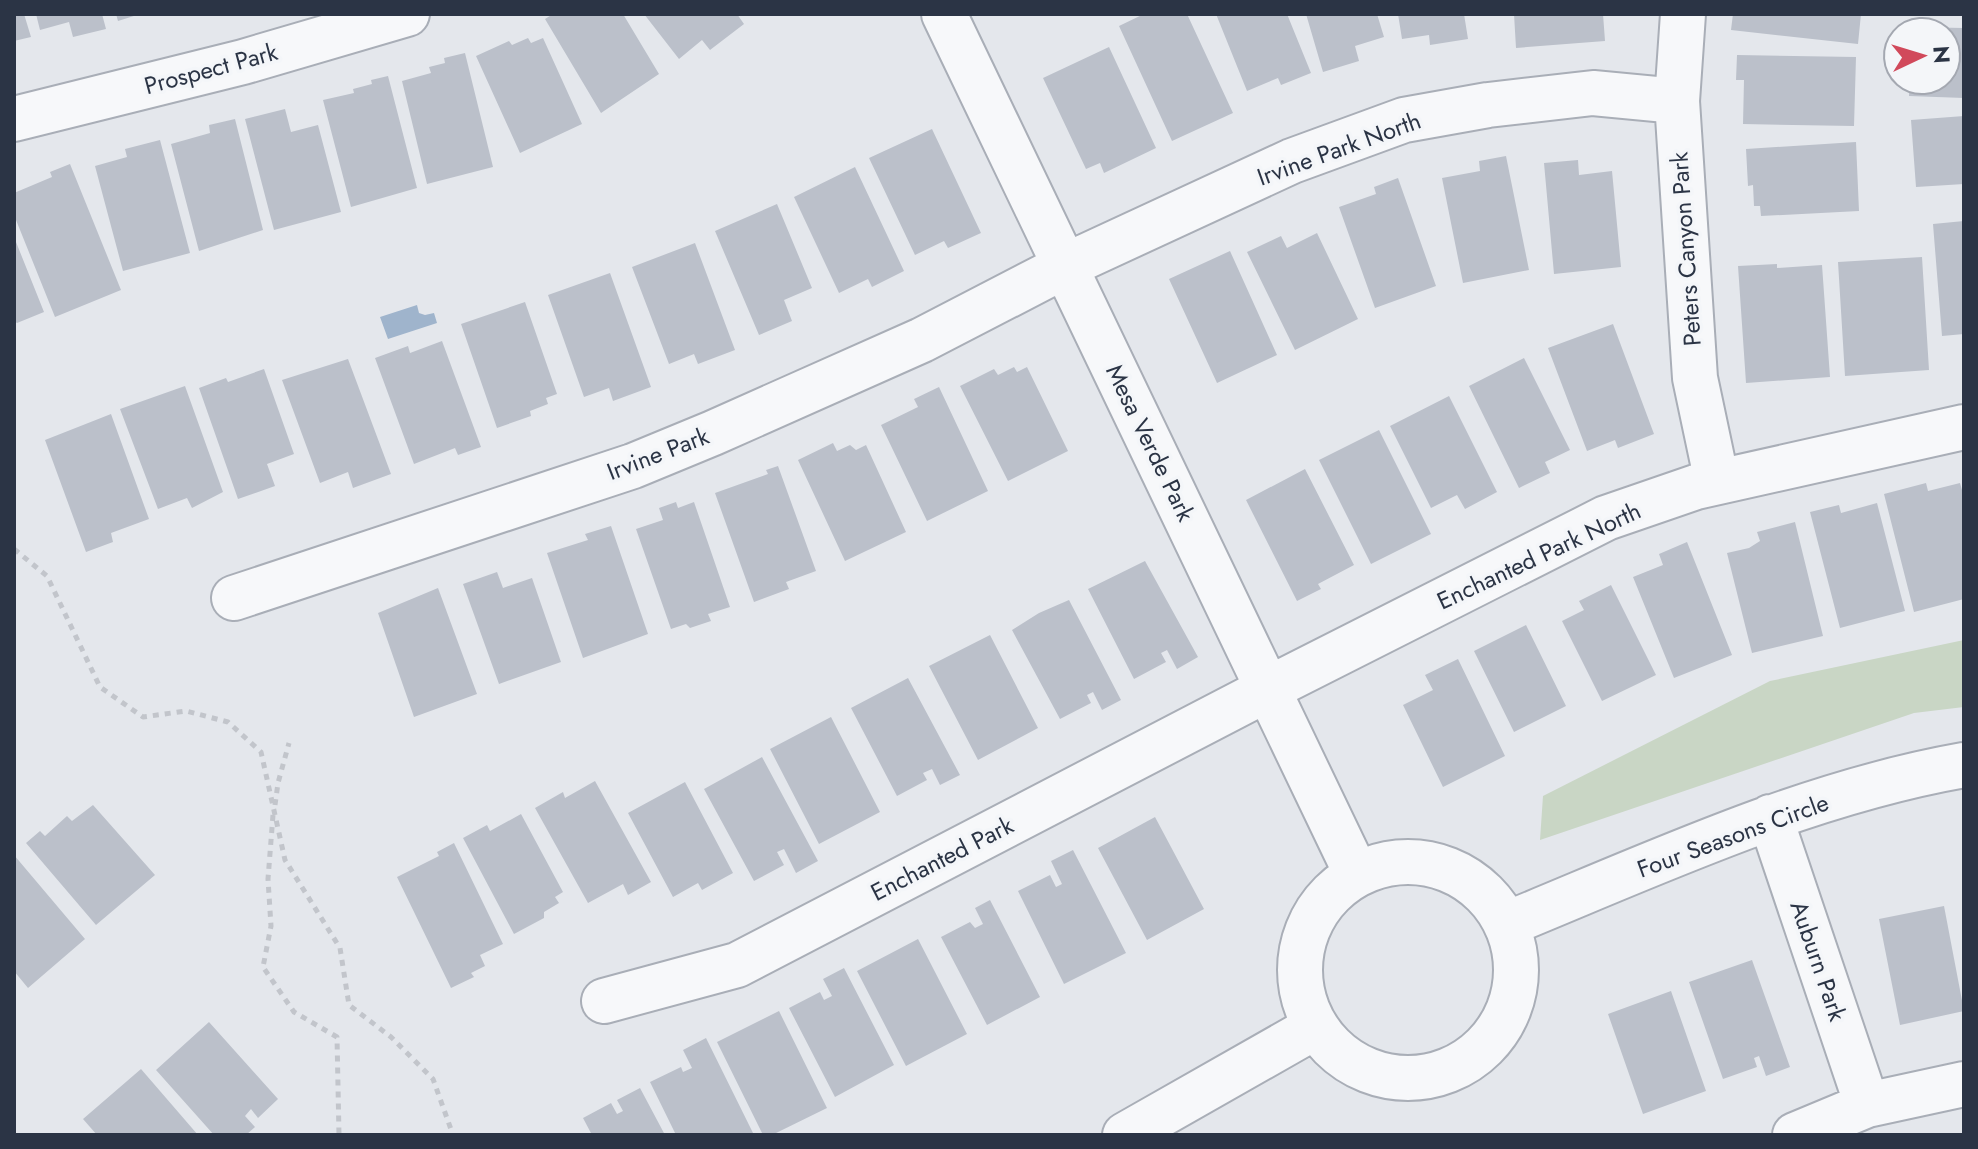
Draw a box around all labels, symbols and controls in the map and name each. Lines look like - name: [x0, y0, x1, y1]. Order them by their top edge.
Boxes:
- north arrow: [1882, 16, 1962, 96]
- street label: Prospect Park: [140, 34, 282, 103]
- text: N: [1925, 45, 1959, 64]
- street label: Irvine Park North: [1252, 103, 1426, 194]
- street label: Peters Canyon Park: [1661, 150, 1710, 347]
- street label: Mesa Verde Park: [1097, 358, 1204, 528]
- street label: Irvine Park: [602, 418, 714, 489]
- street label: Enchanted Park North: [1431, 493, 1646, 618]
- street label: Four Seasons Circle: [1632, 785, 1834, 886]
- street label: Enchanted Park: [864, 807, 1020, 910]
- street label: Auburn Park: [1782, 896, 1856, 1026]

